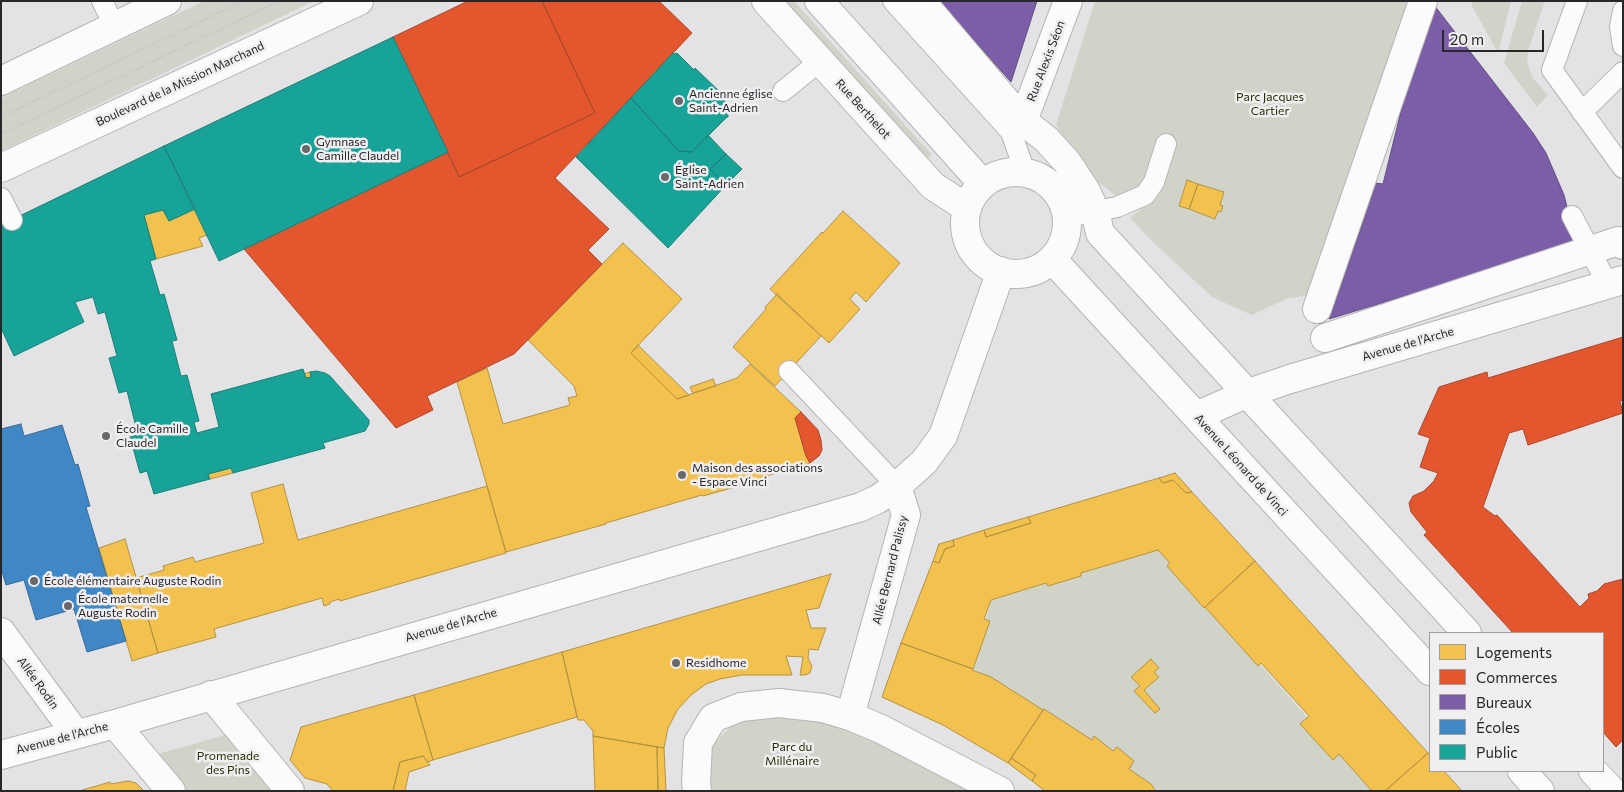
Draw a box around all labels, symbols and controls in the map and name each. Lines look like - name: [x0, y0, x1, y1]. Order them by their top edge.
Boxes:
- street label: Rue Alexis Séon: [1024, 18, 1068, 104]
- scale bar: [1444, 20, 1546, 52]
- text: 20 m: [1450, 30, 1484, 48]
- street label: Boulevard de la Mission Marchand: [93, 39, 267, 129]
- street label: Rue Berthelot: [832, 76, 894, 142]
- place label: Ancienne église Saint-Adrien: [689, 87, 773, 115]
- park label: Parc Jacques Cartier: [1236, 90, 1304, 118]
- marker: Ancienne église Saint-Adrien: [673, 95, 685, 107]
- place label: Gymnase Camille Claudel: [316, 135, 399, 163]
- marker: Gymnase Camille Claudel: [300, 143, 312, 155]
- place label: Église Saint-Adrien: [675, 163, 744, 191]
- marker: Église Saint-Adrien: [659, 171, 671, 183]
- street label: Avenue de l'Arche: [1361, 324, 1455, 364]
- street label: Avenue Léonard de Vinci: [1191, 411, 1291, 519]
- place label: École Camille Claudel: [116, 422, 188, 450]
- marker: École Camille Claudel: [100, 430, 112, 442]
- place label: Maison des associations - Espace Vinci: [692, 461, 823, 489]
- marker: Maison des associations - Espace Vinci: [676, 469, 688, 481]
- street label: Allée Bernard Palissy: [869, 514, 911, 626]
- place label: École élémentaire Auguste Rodin: [44, 574, 221, 588]
- marker: École élémentaire Auguste Rodin: [28, 575, 40, 587]
- place label: École maternelle Auguste Rodin: [78, 592, 168, 620]
- marker: École maternelle Auguste Rodin: [62, 600, 74, 612]
- street label: Avenue de l'Arche: [404, 605, 498, 645]
- legend: [1429, 632, 1604, 772]
- text: Logements: [1476, 643, 1552, 661]
- street label: Allée Rodin: [14, 654, 62, 712]
- place label: Residhome: [686, 656, 746, 670]
- marker: Residhome: [670, 657, 682, 669]
- text: Commerces: [1476, 668, 1557, 686]
- text: Bureaux: [1476, 693, 1532, 711]
- text: Écoles: [1476, 718, 1520, 736]
- street label: Avenue de l'Arche: [14, 719, 110, 757]
- park label: Parc du Millénaire: [765, 740, 819, 768]
- text: Public: [1476, 743, 1518, 761]
- park label: Promenade des Pins: [197, 749, 259, 777]

